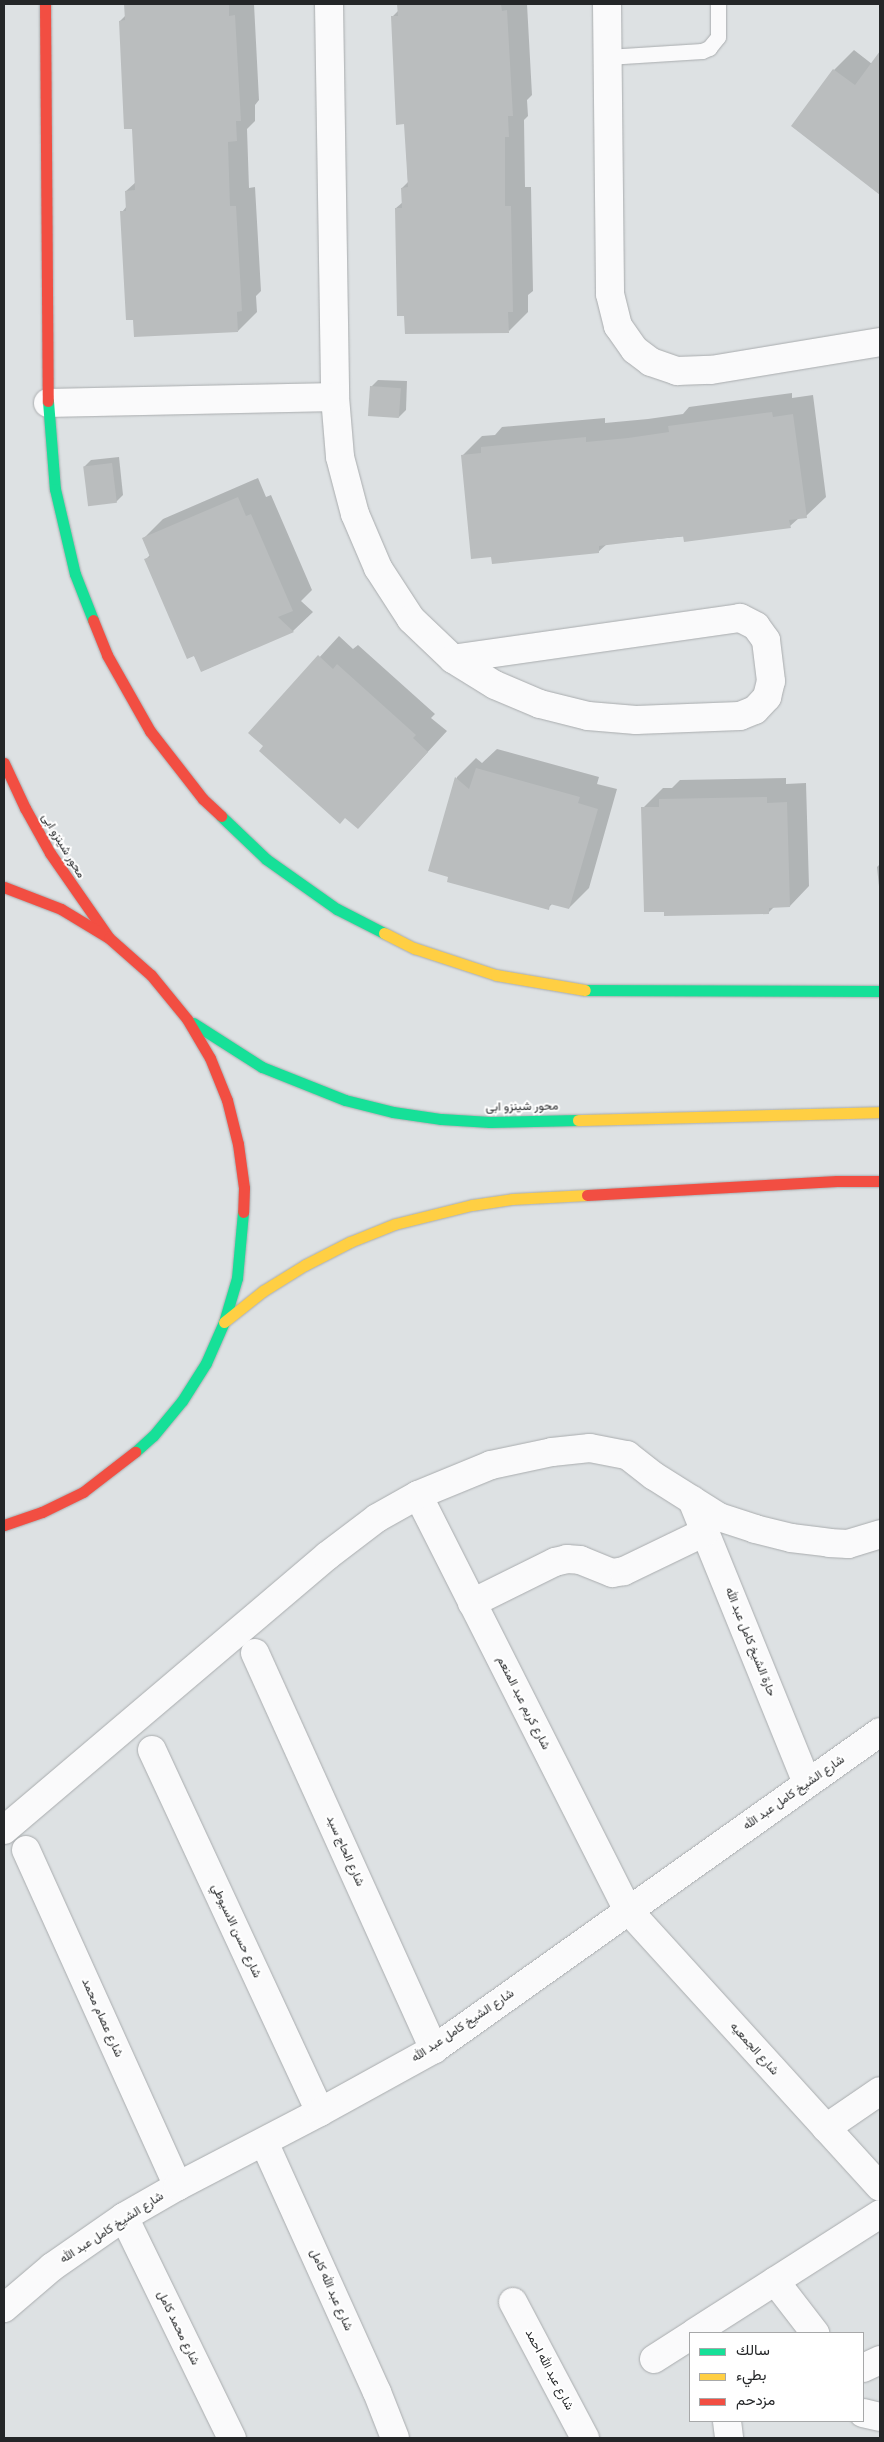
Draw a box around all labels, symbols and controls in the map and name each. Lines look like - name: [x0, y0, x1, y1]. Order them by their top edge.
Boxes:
- street label: محور شينزو ابى: [38, 811, 88, 881]
- street label: محور شينزو ابى: [485, 1099, 559, 1115]
- street label: حارة الشيخ كامل عبد الله: [722, 1585, 778, 1699]
- street label: شارع كريم عبد المنعم: [493, 1654, 553, 1752]
- street label: شارع الشيخ كامل عبد الله: [740, 1753, 848, 1833]
- street label: شارع الحاج سيد: [323, 1813, 367, 1889]
- street label: شارع حسن الاسيوطي: [208, 1882, 264, 1980]
- street label: شارع عصام محمد: [78, 1976, 126, 2060]
- street label: شارع الشيخ كامل عبد الله: [409, 1986, 517, 2066]
- street label: شارع الجمعيه: [727, 2020, 781, 2078]
- street label: شارع الشيخ كامل عبد الله: [58, 2189, 166, 2267]
- street label: شارع عبد الله كامل: [307, 2247, 355, 2333]
- street label: شارع محمد كامل: [154, 2288, 202, 2368]
- street label: شارع عبد الله احمد: [522, 2327, 576, 2413]
- legend: [689, 2332, 864, 2422]
- text: سالك: [736, 2342, 770, 2358]
- text: بطيء: [736, 2367, 766, 2383]
- text: مزدحم: [736, 2392, 775, 2408]

